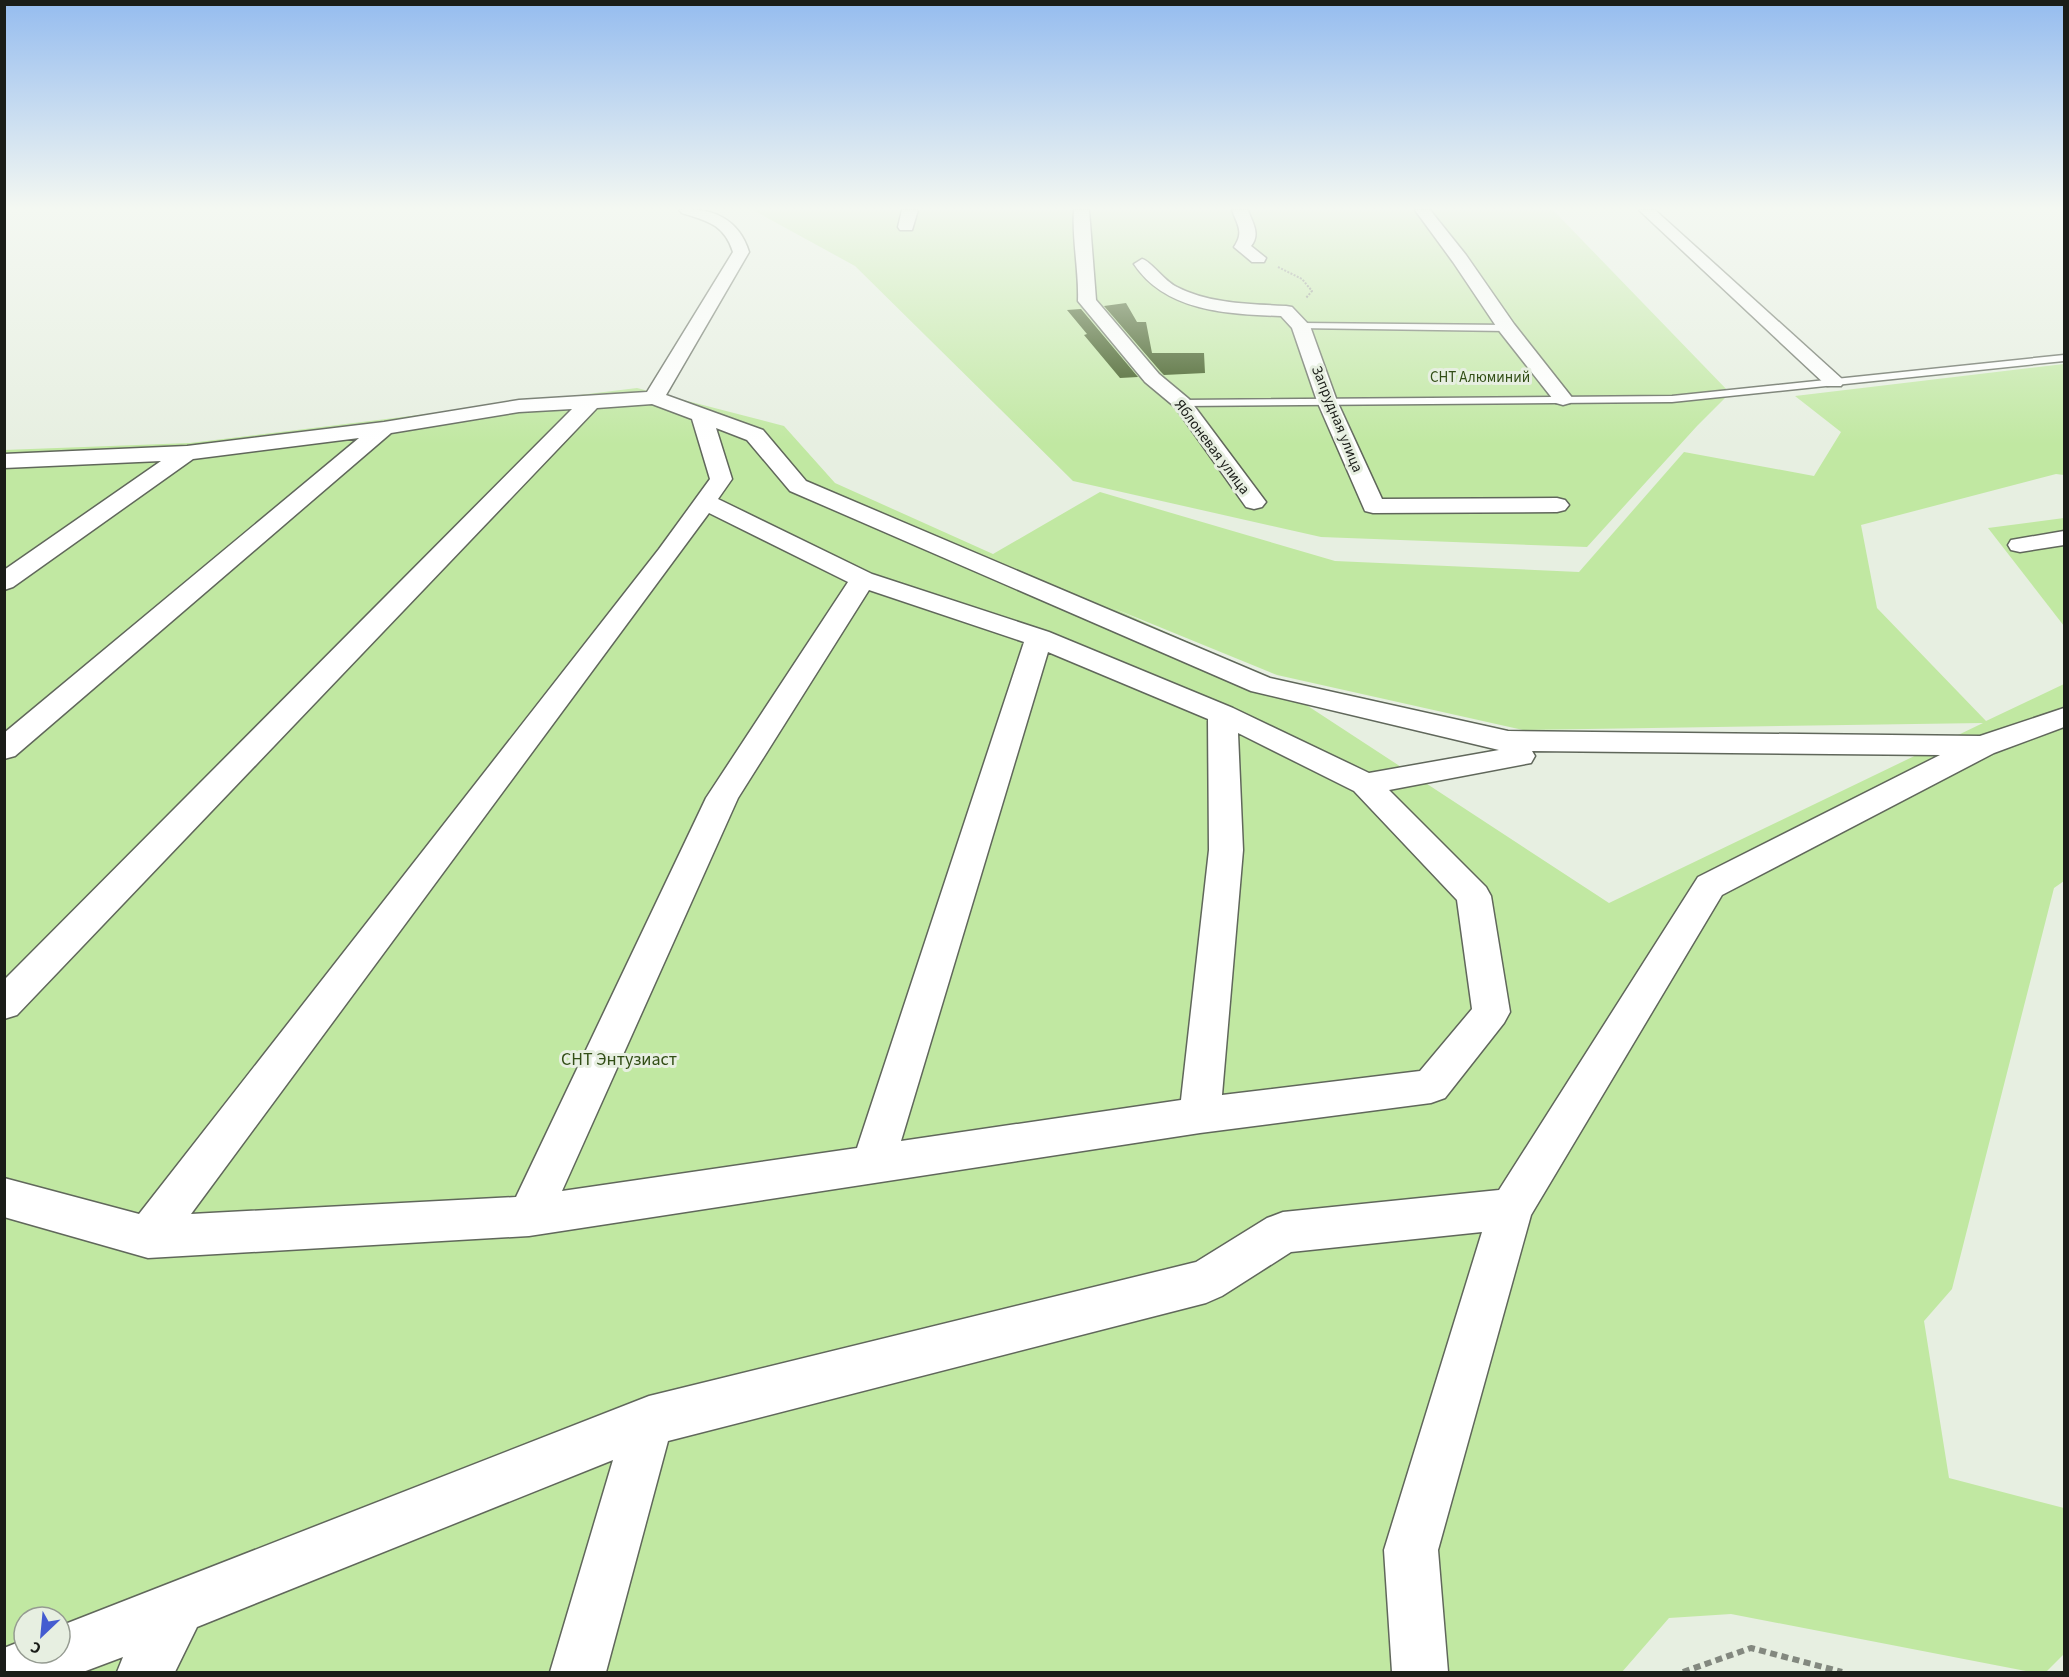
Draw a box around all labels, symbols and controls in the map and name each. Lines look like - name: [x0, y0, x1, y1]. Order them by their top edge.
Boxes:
- street label: Запрудная улица: [1306, 363, 1368, 475]
- park label: СНТ Алюминий: [1430, 367, 1530, 388]
- street label: Яблоневая улица: [1169, 395, 1255, 499]
- park label: СНТ Энтузиаст: [561, 1047, 677, 1072]
- north arrow: [12, 1605, 72, 1665]
- text: С: [27, 1636, 45, 1660]

